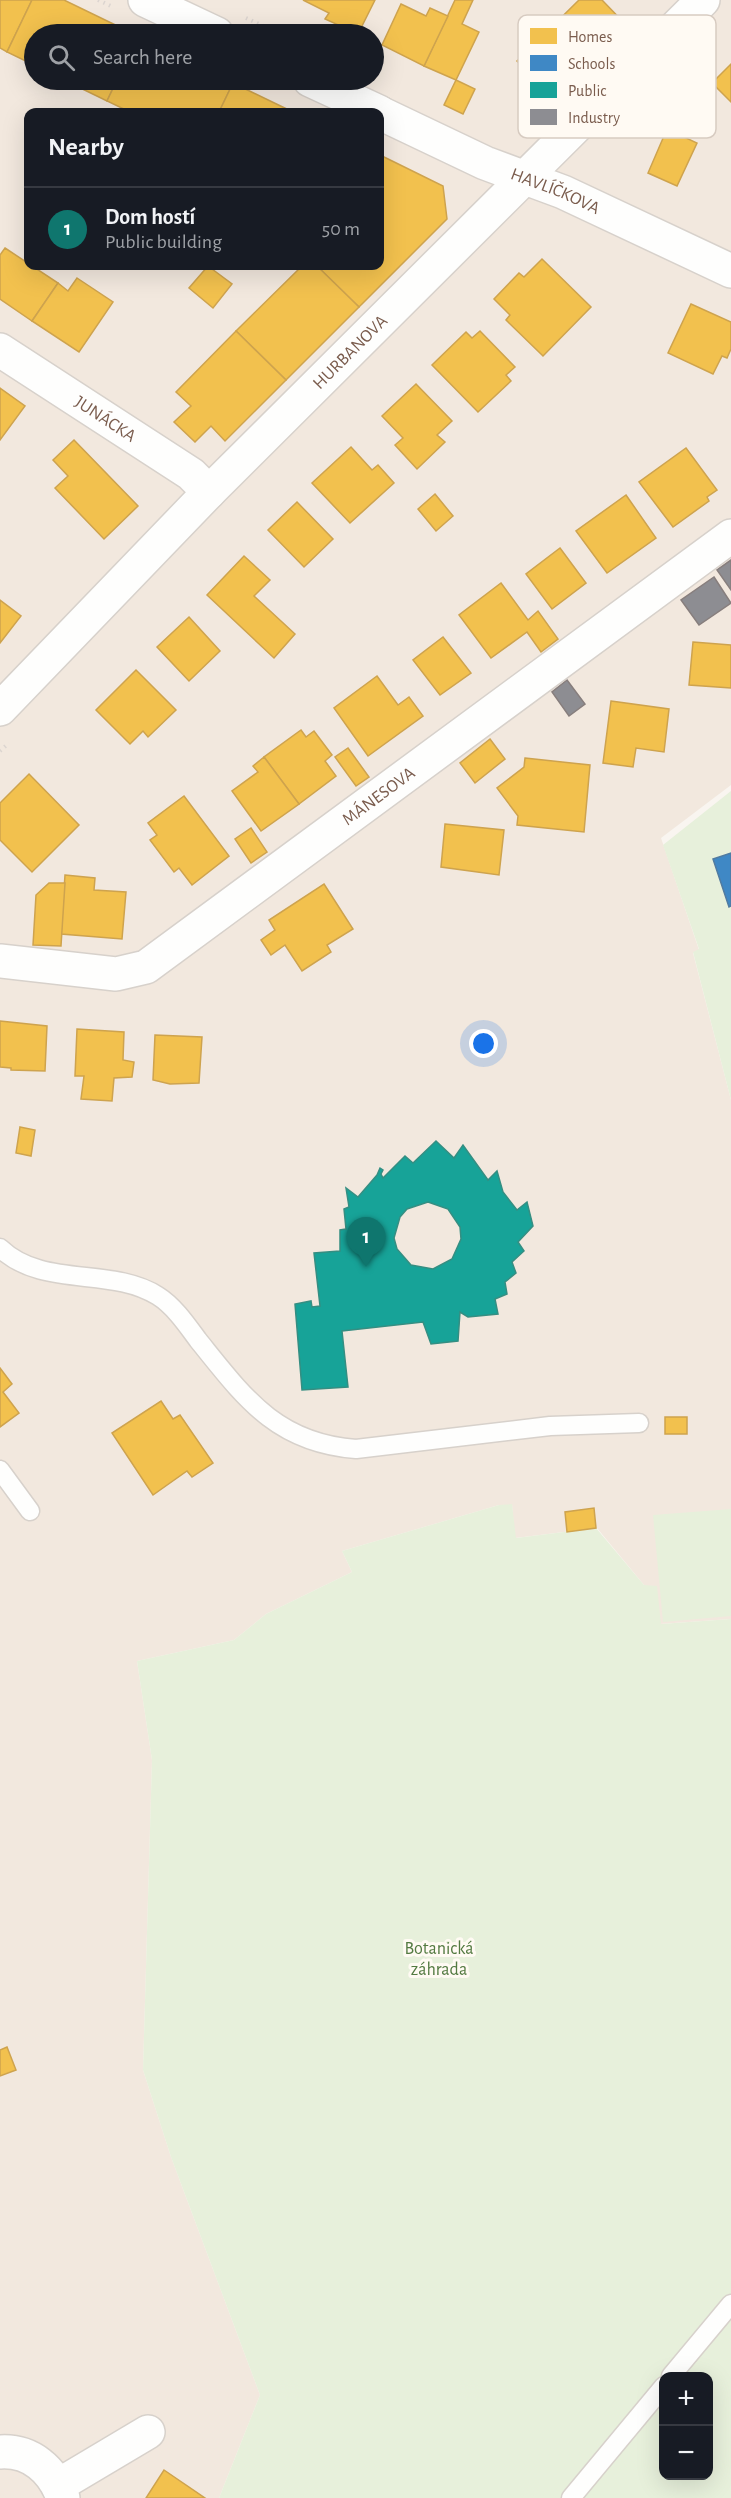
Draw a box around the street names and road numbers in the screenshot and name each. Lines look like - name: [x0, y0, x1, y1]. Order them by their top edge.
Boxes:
- street label: HAVLÍČKOVA: [508, 165, 603, 218]
- street label: HURBANOVA: [310, 311, 392, 393]
- street label: JUNÁCKA: [71, 393, 139, 446]
- street label: MÁNESOVA: [339, 764, 419, 829]

